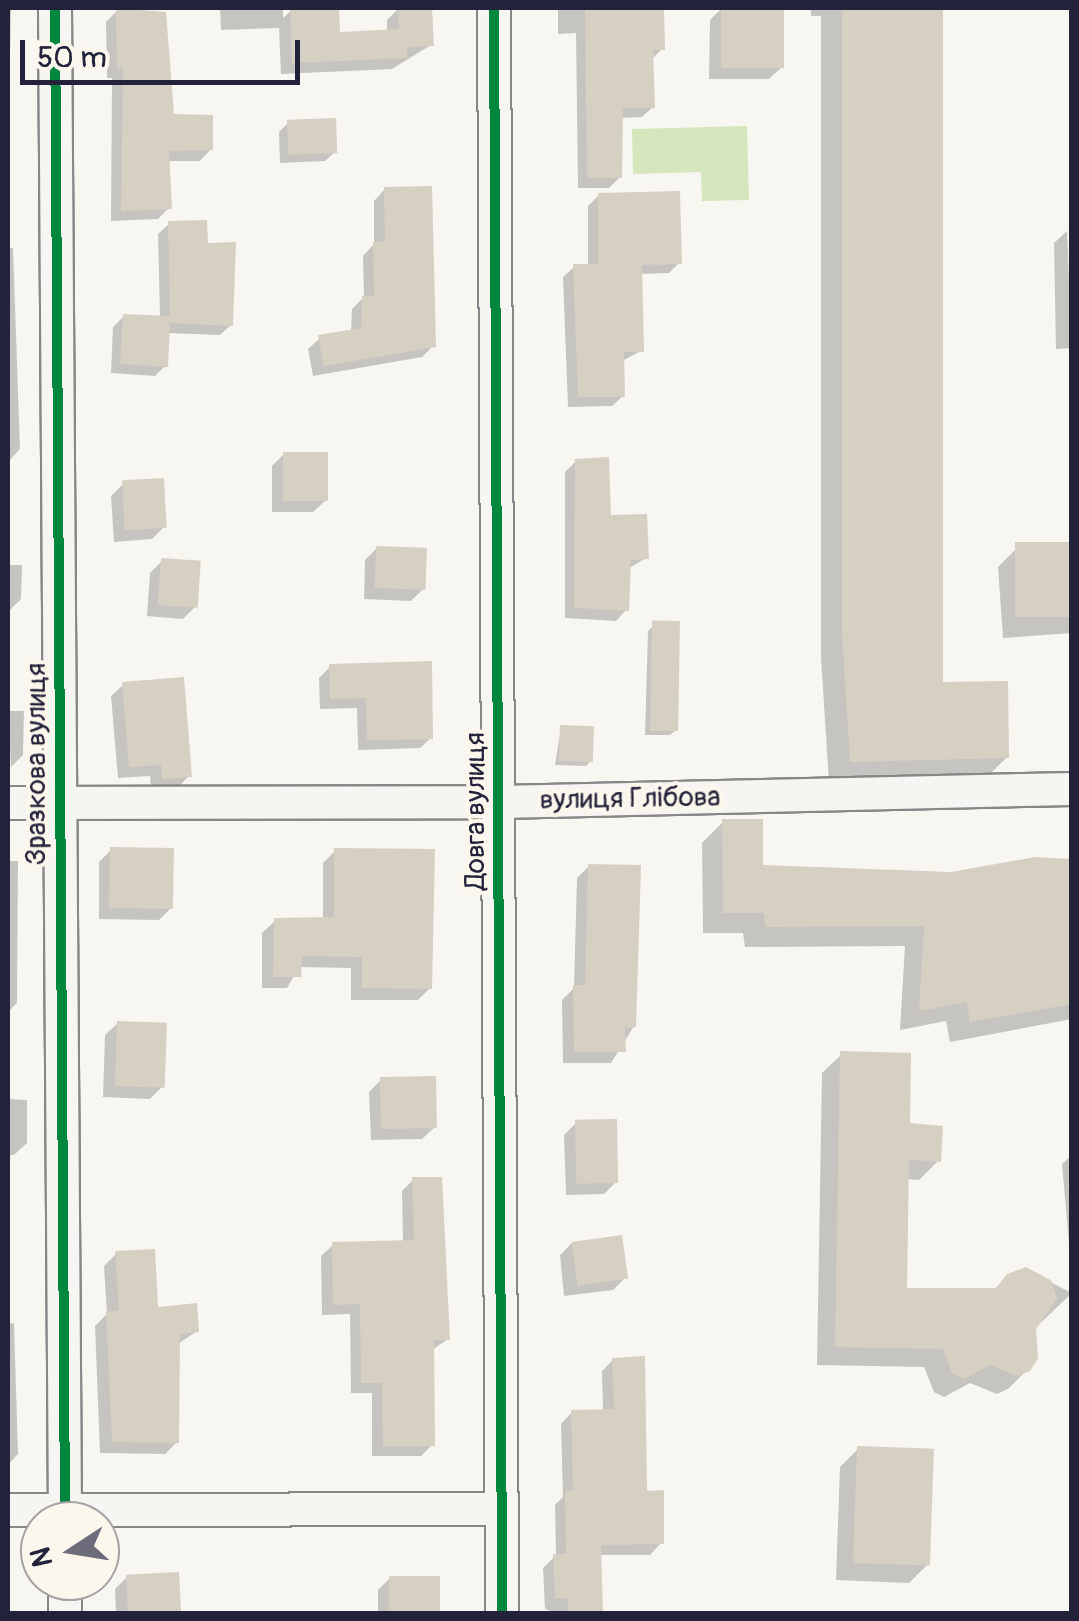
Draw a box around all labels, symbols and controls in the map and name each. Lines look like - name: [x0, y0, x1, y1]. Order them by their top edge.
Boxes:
- scale bar: [25, 20, 305, 82]
- text: 50 m: [37, 39, 107, 76]
- street label: Зразкова вулиця: [20, 663, 54, 865]
- street label: Довга вулиця: [459, 732, 493, 890]
- street label: вулиця Глібова: [539, 781, 721, 817]
- north arrow: [20, 1501, 120, 1601]
- text: N: [23, 1544, 61, 1570]

